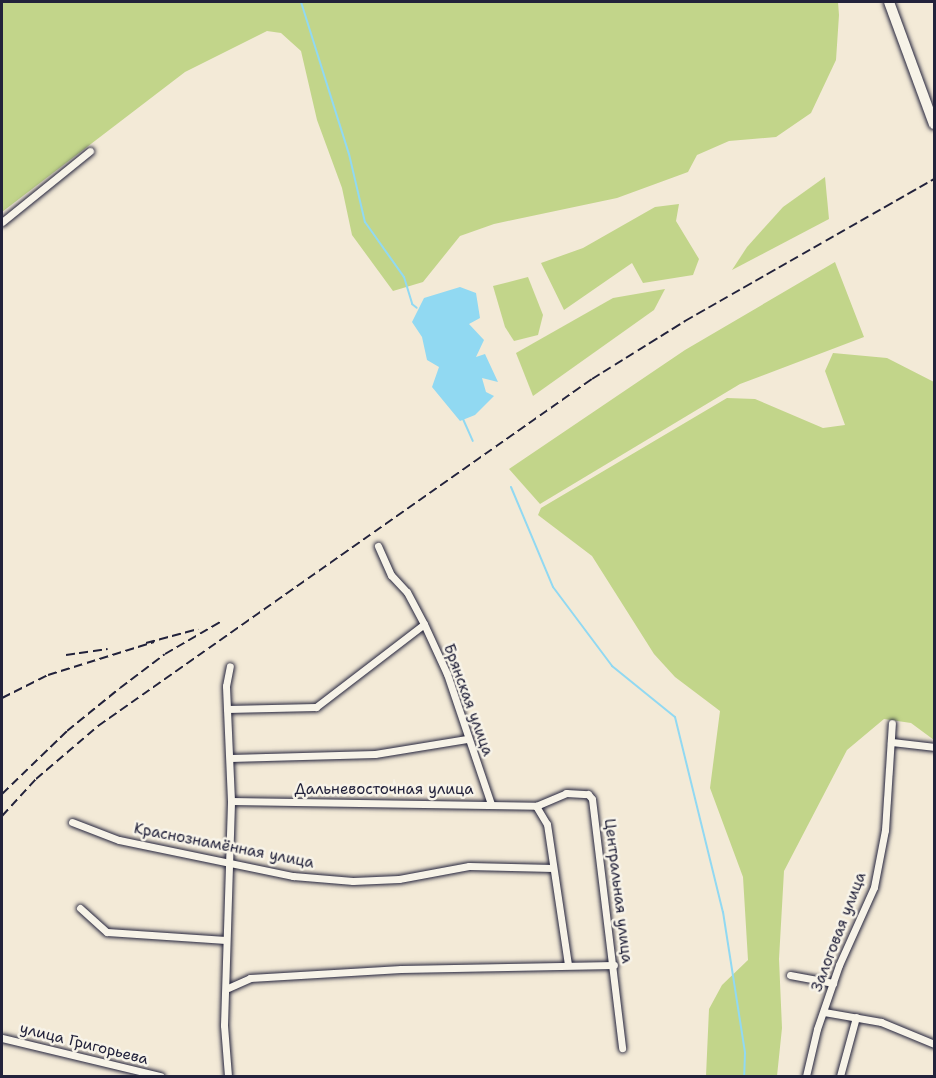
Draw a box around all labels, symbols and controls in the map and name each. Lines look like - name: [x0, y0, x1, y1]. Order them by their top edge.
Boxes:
- street label: Брянская улица: [439, 641, 497, 759]
- street label: Дальневосточная улица: [294, 781, 474, 799]
- street label: Центральная улица: [600, 817, 636, 965]
- street label: Краснознамённая улица: [132, 820, 316, 872]
- street label: Залоговая улица: [808, 870, 870, 994]
- street label: улица Григорьева: [18, 1019, 150, 1069]

